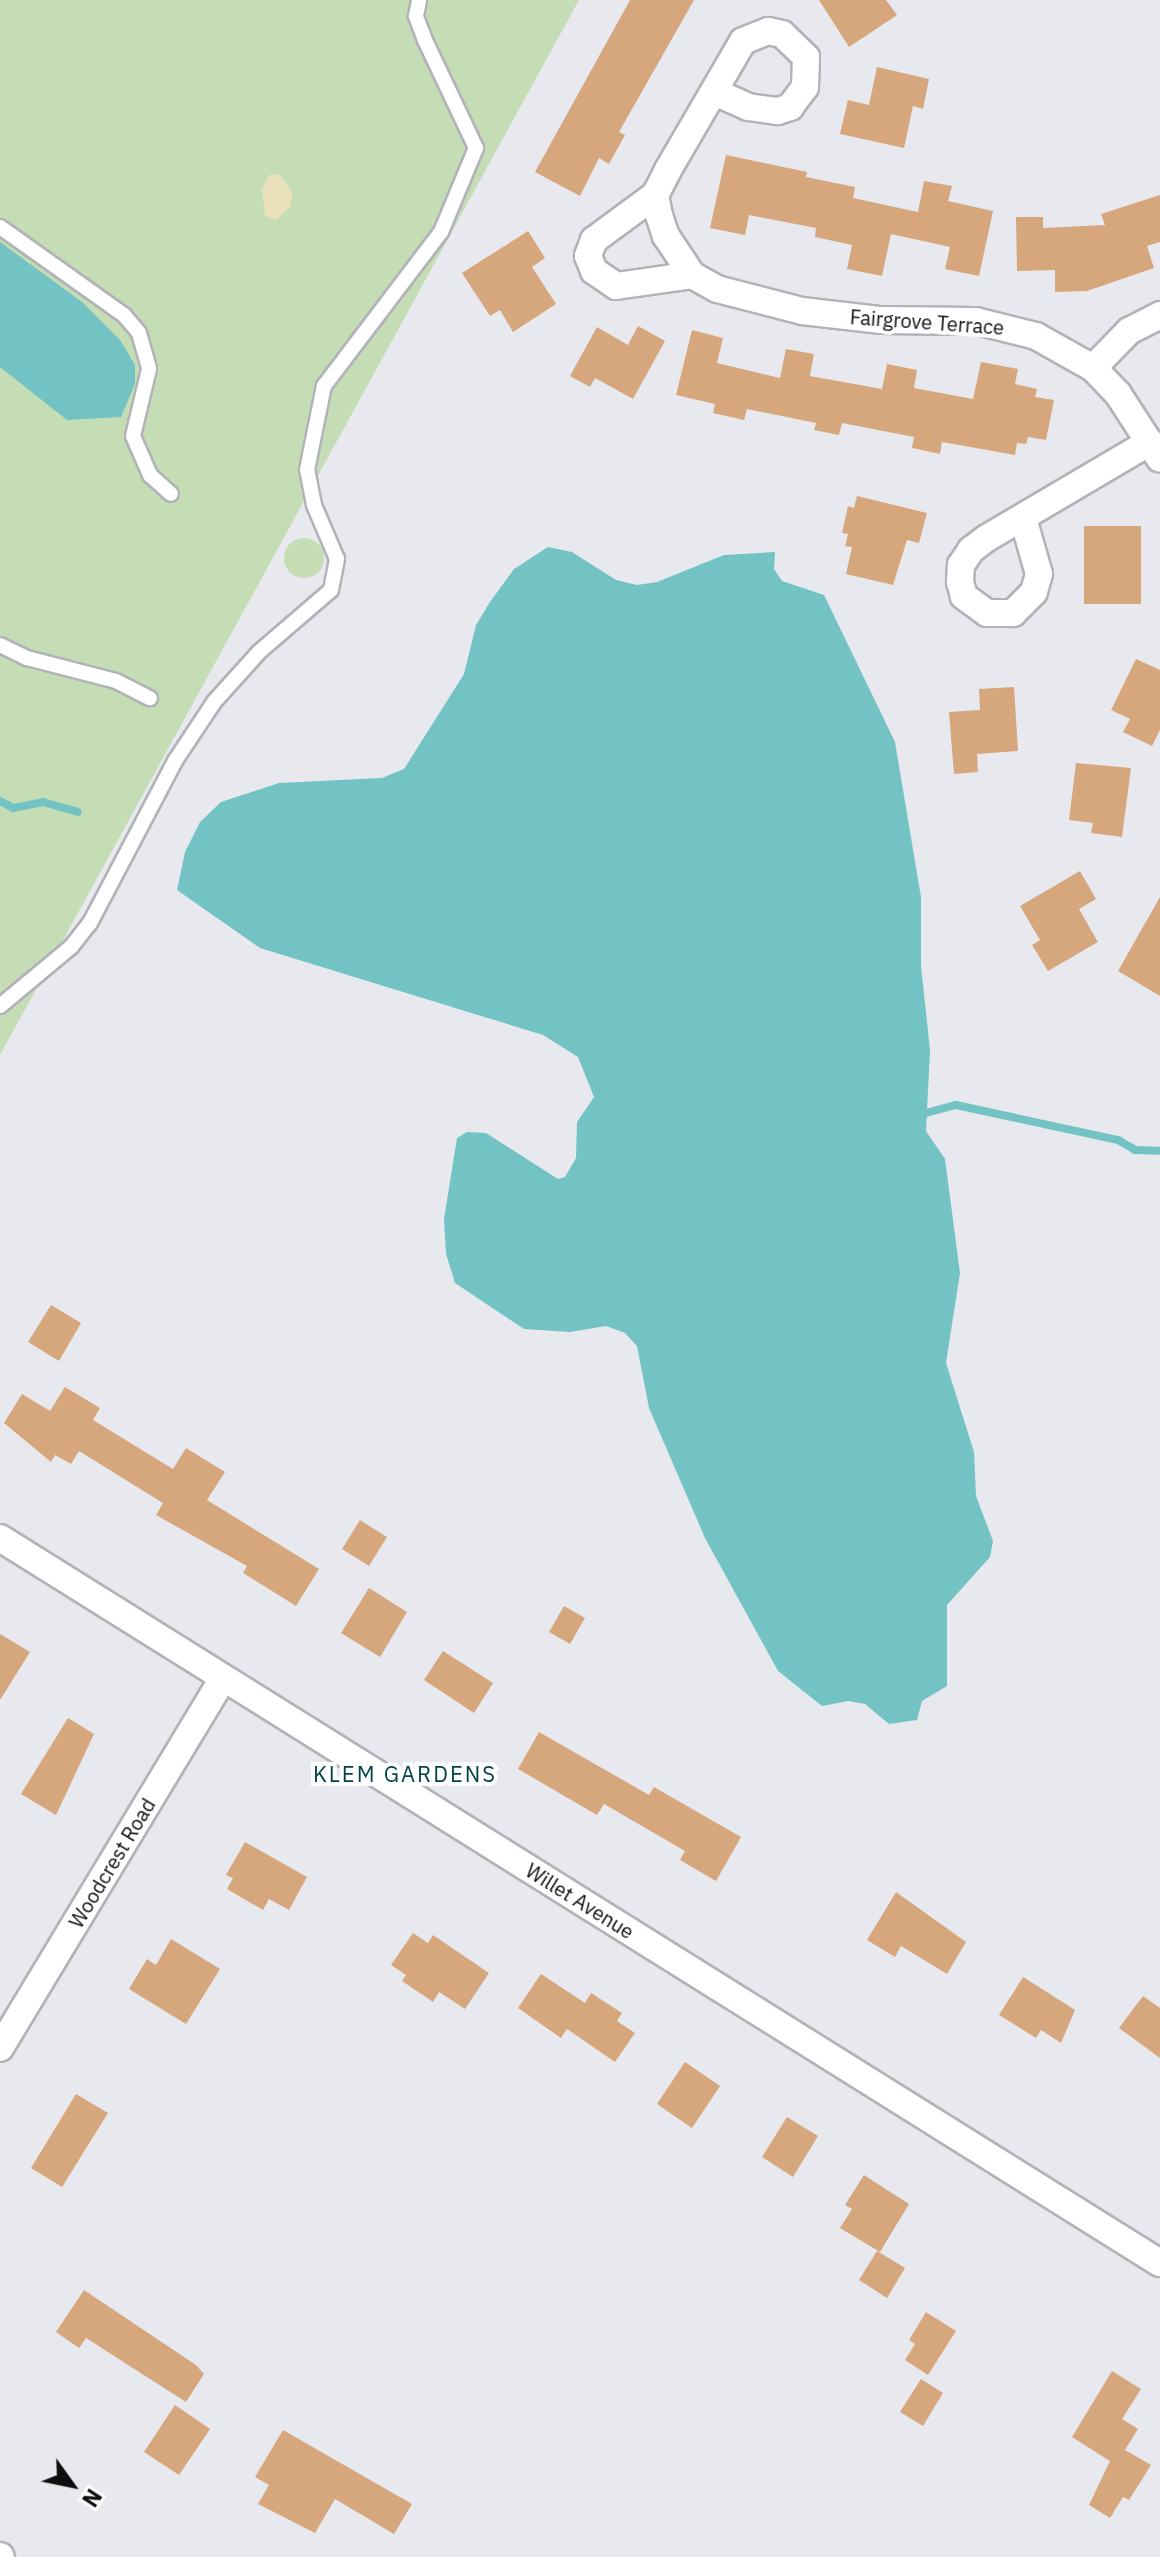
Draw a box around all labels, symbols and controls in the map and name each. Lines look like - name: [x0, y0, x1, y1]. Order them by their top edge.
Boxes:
- street label: Fairgrove Terrace: [849, 305, 1005, 339]
- district label: KLEM GARDENS: [313, 1761, 497, 1787]
- street label: Woodcrest Road: [64, 1794, 160, 1932]
- street label: Willet Avenue: [521, 1858, 639, 1944]
- north arrow: [32, 2445, 112, 2525]
- text: N: [76, 2484, 109, 2513]

